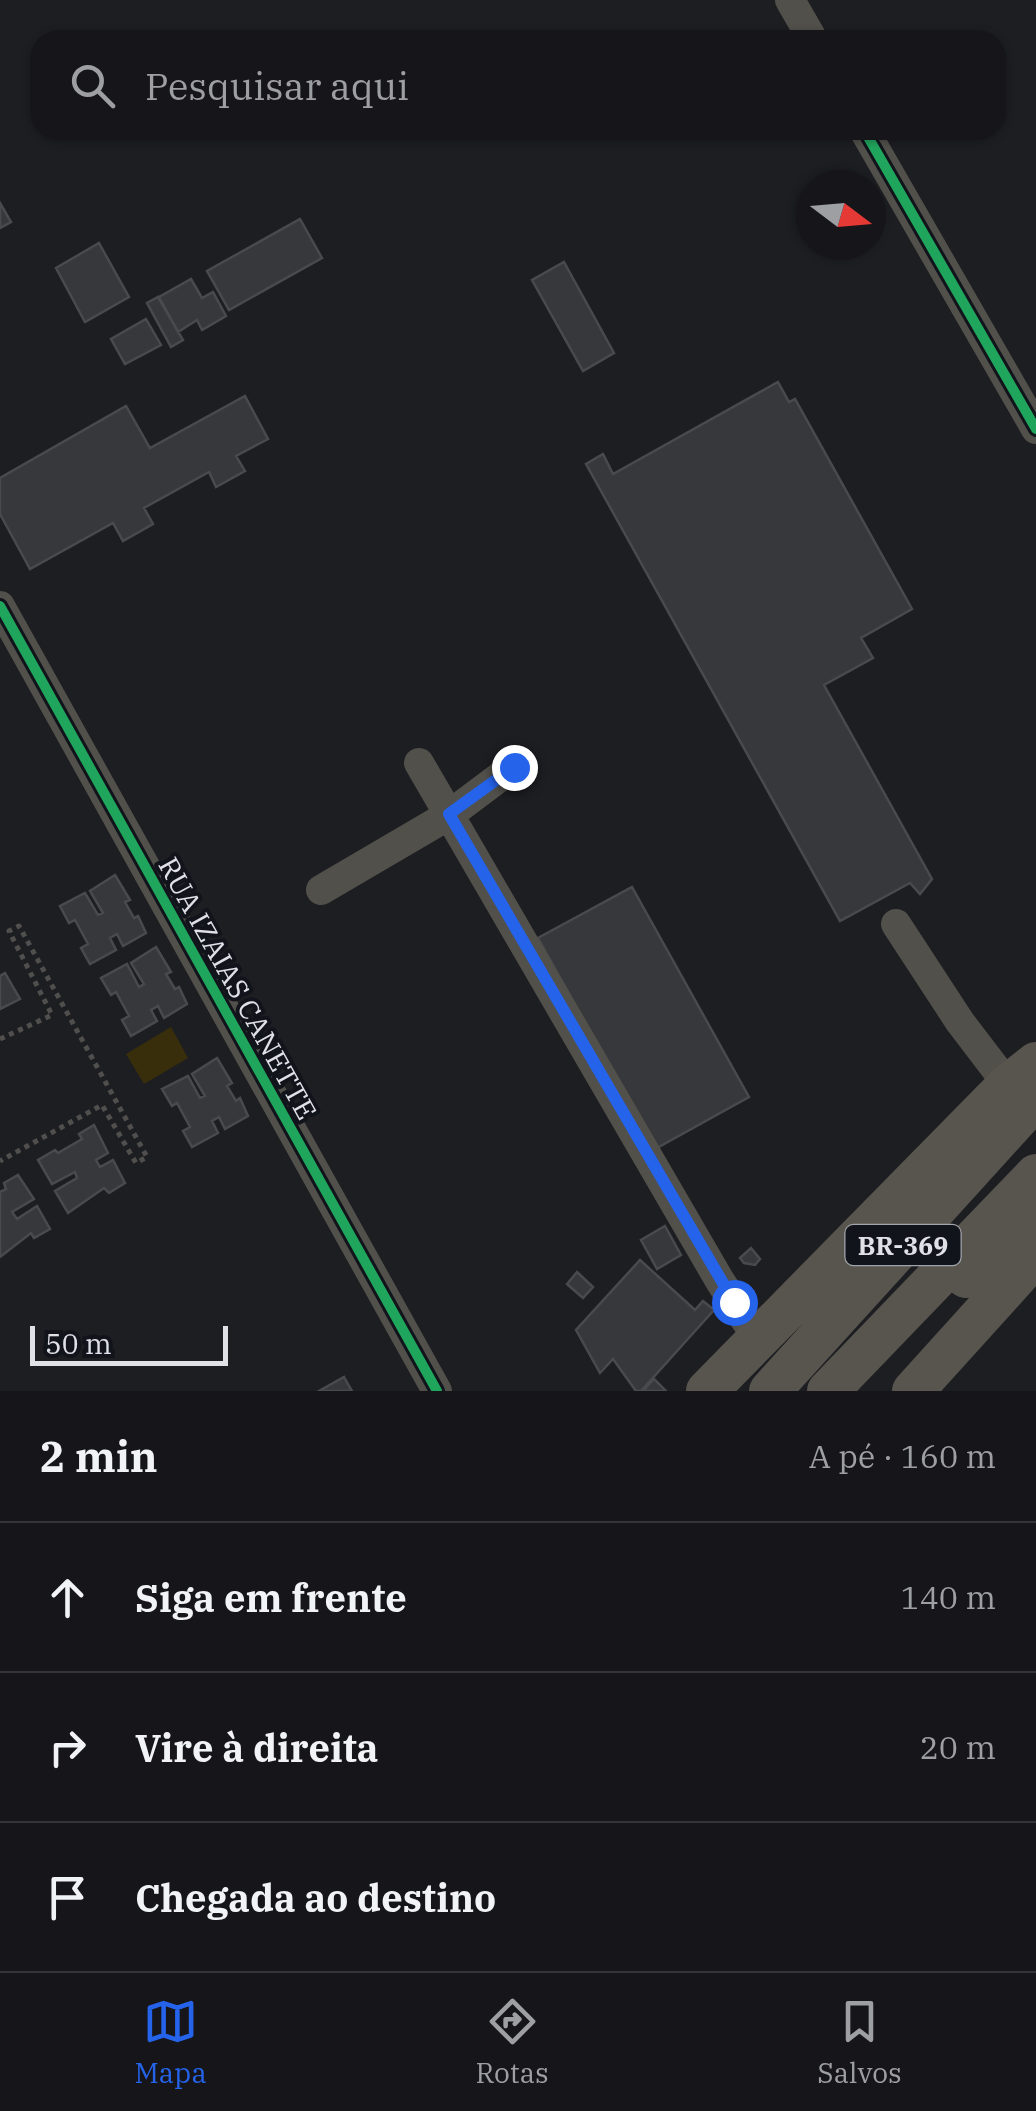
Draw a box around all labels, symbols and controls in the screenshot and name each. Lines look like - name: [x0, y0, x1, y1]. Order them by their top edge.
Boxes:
- search box: [30, 30, 1006, 140]
- icon: search: [65, 58, 120, 113]
- text: Pesquisar aqui: [145, 61, 409, 110]
- north arrow: [796, 170, 886, 260]
- route end: [492, 745, 538, 791]
- street label: RUA IZAIAS CANETTE: [150, 850, 326, 1126]
- road number: BR-369: [846, 1225, 960, 1265]
- route start: [712, 1280, 758, 1326]
- scale bar: [30, 1321, 228, 1366]
- text: 50 m: [45, 1325, 112, 1362]
- text: 2 min: [40, 1429, 158, 1484]
- text: A pé · 160 m: [809, 1435, 996, 1477]
- icon: ahead: [40, 1570, 95, 1625]
- text: Siga em frente: [135, 1573, 407, 1622]
- text: 140 m: [900, 1576, 996, 1618]
- icon: right: [40, 1720, 95, 1775]
- text: Vire à direita: [135, 1723, 379, 1772]
- text: 20 m: [920, 1726, 996, 1768]
- icon: arrive: [40, 1870, 95, 1925]
- text: Chegada ao destino: [135, 1873, 496, 1922]
- tab: Mapa: [134, 1994, 207, 2091]
- tab: Rotas: [476, 1994, 549, 2091]
- tab: Salvos: [817, 1994, 902, 2091]

